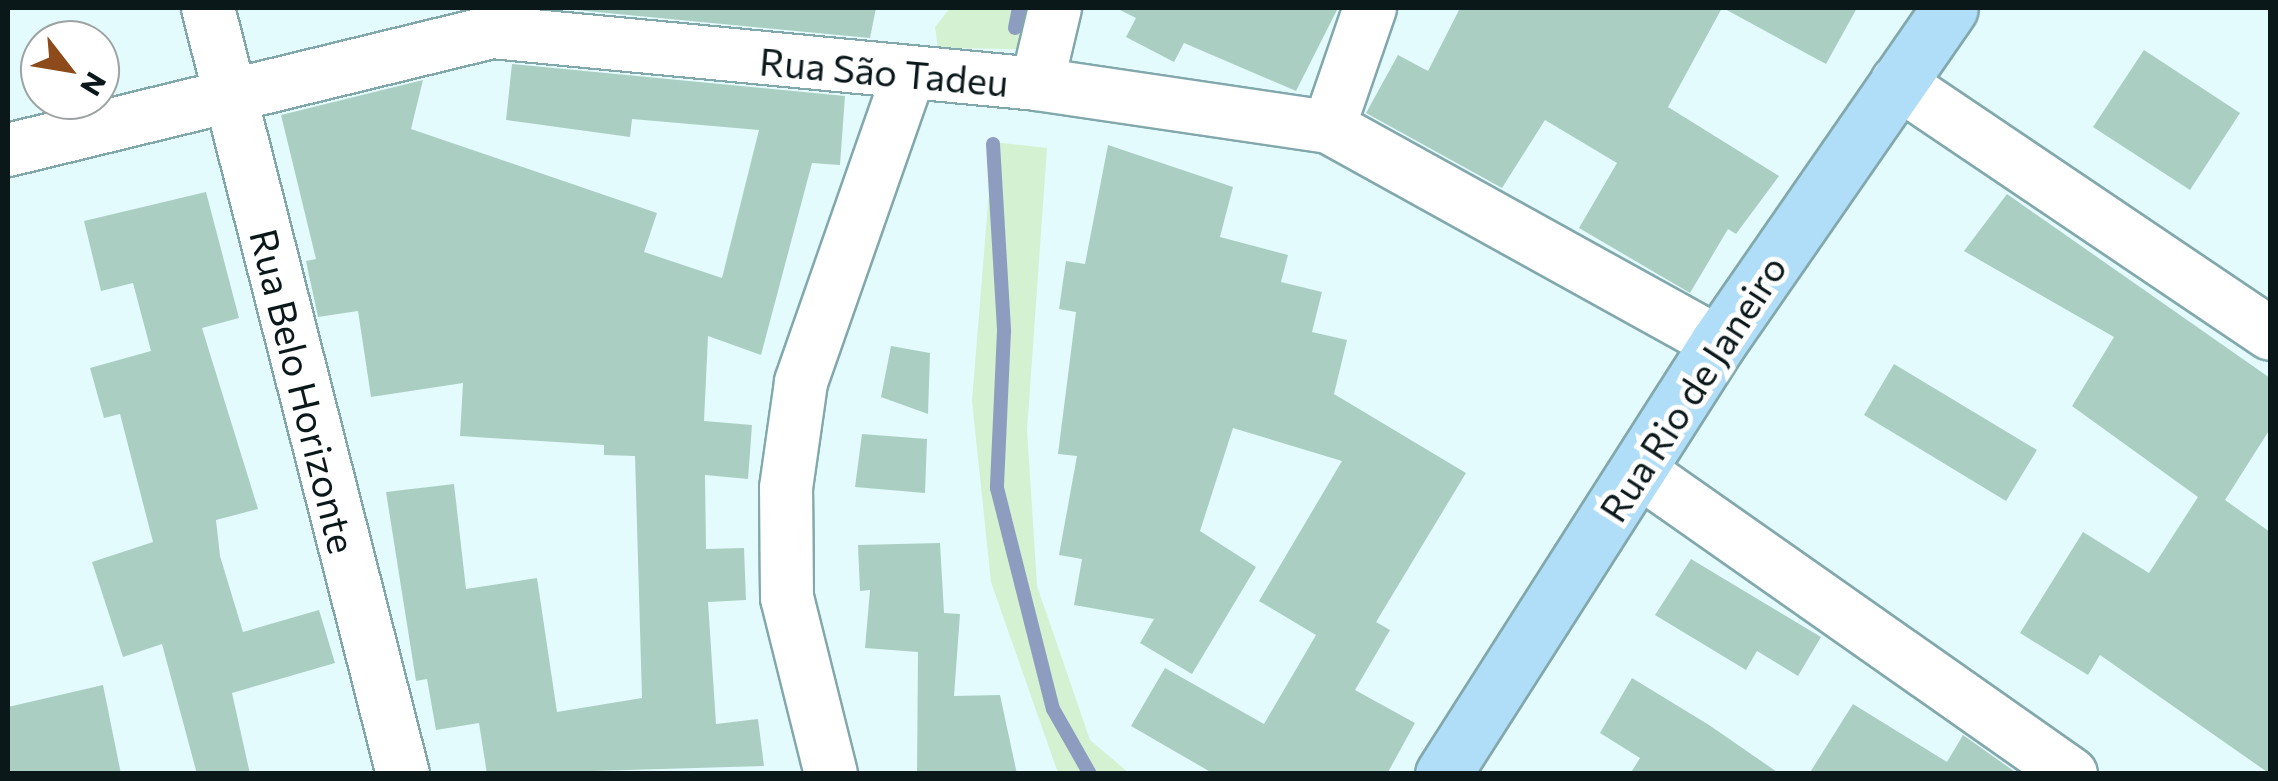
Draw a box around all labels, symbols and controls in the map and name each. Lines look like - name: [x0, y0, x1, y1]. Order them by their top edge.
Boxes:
- north arrow: [20, 20, 120, 120]
- street label: Rua São Tadeu: [758, 37, 1010, 105]
- text: N: [74, 67, 114, 102]
- street label: Rua Belo Horizonte: [242, 224, 366, 558]
- street label: Rua Rio de Janeiro: [1589, 246, 1795, 530]

